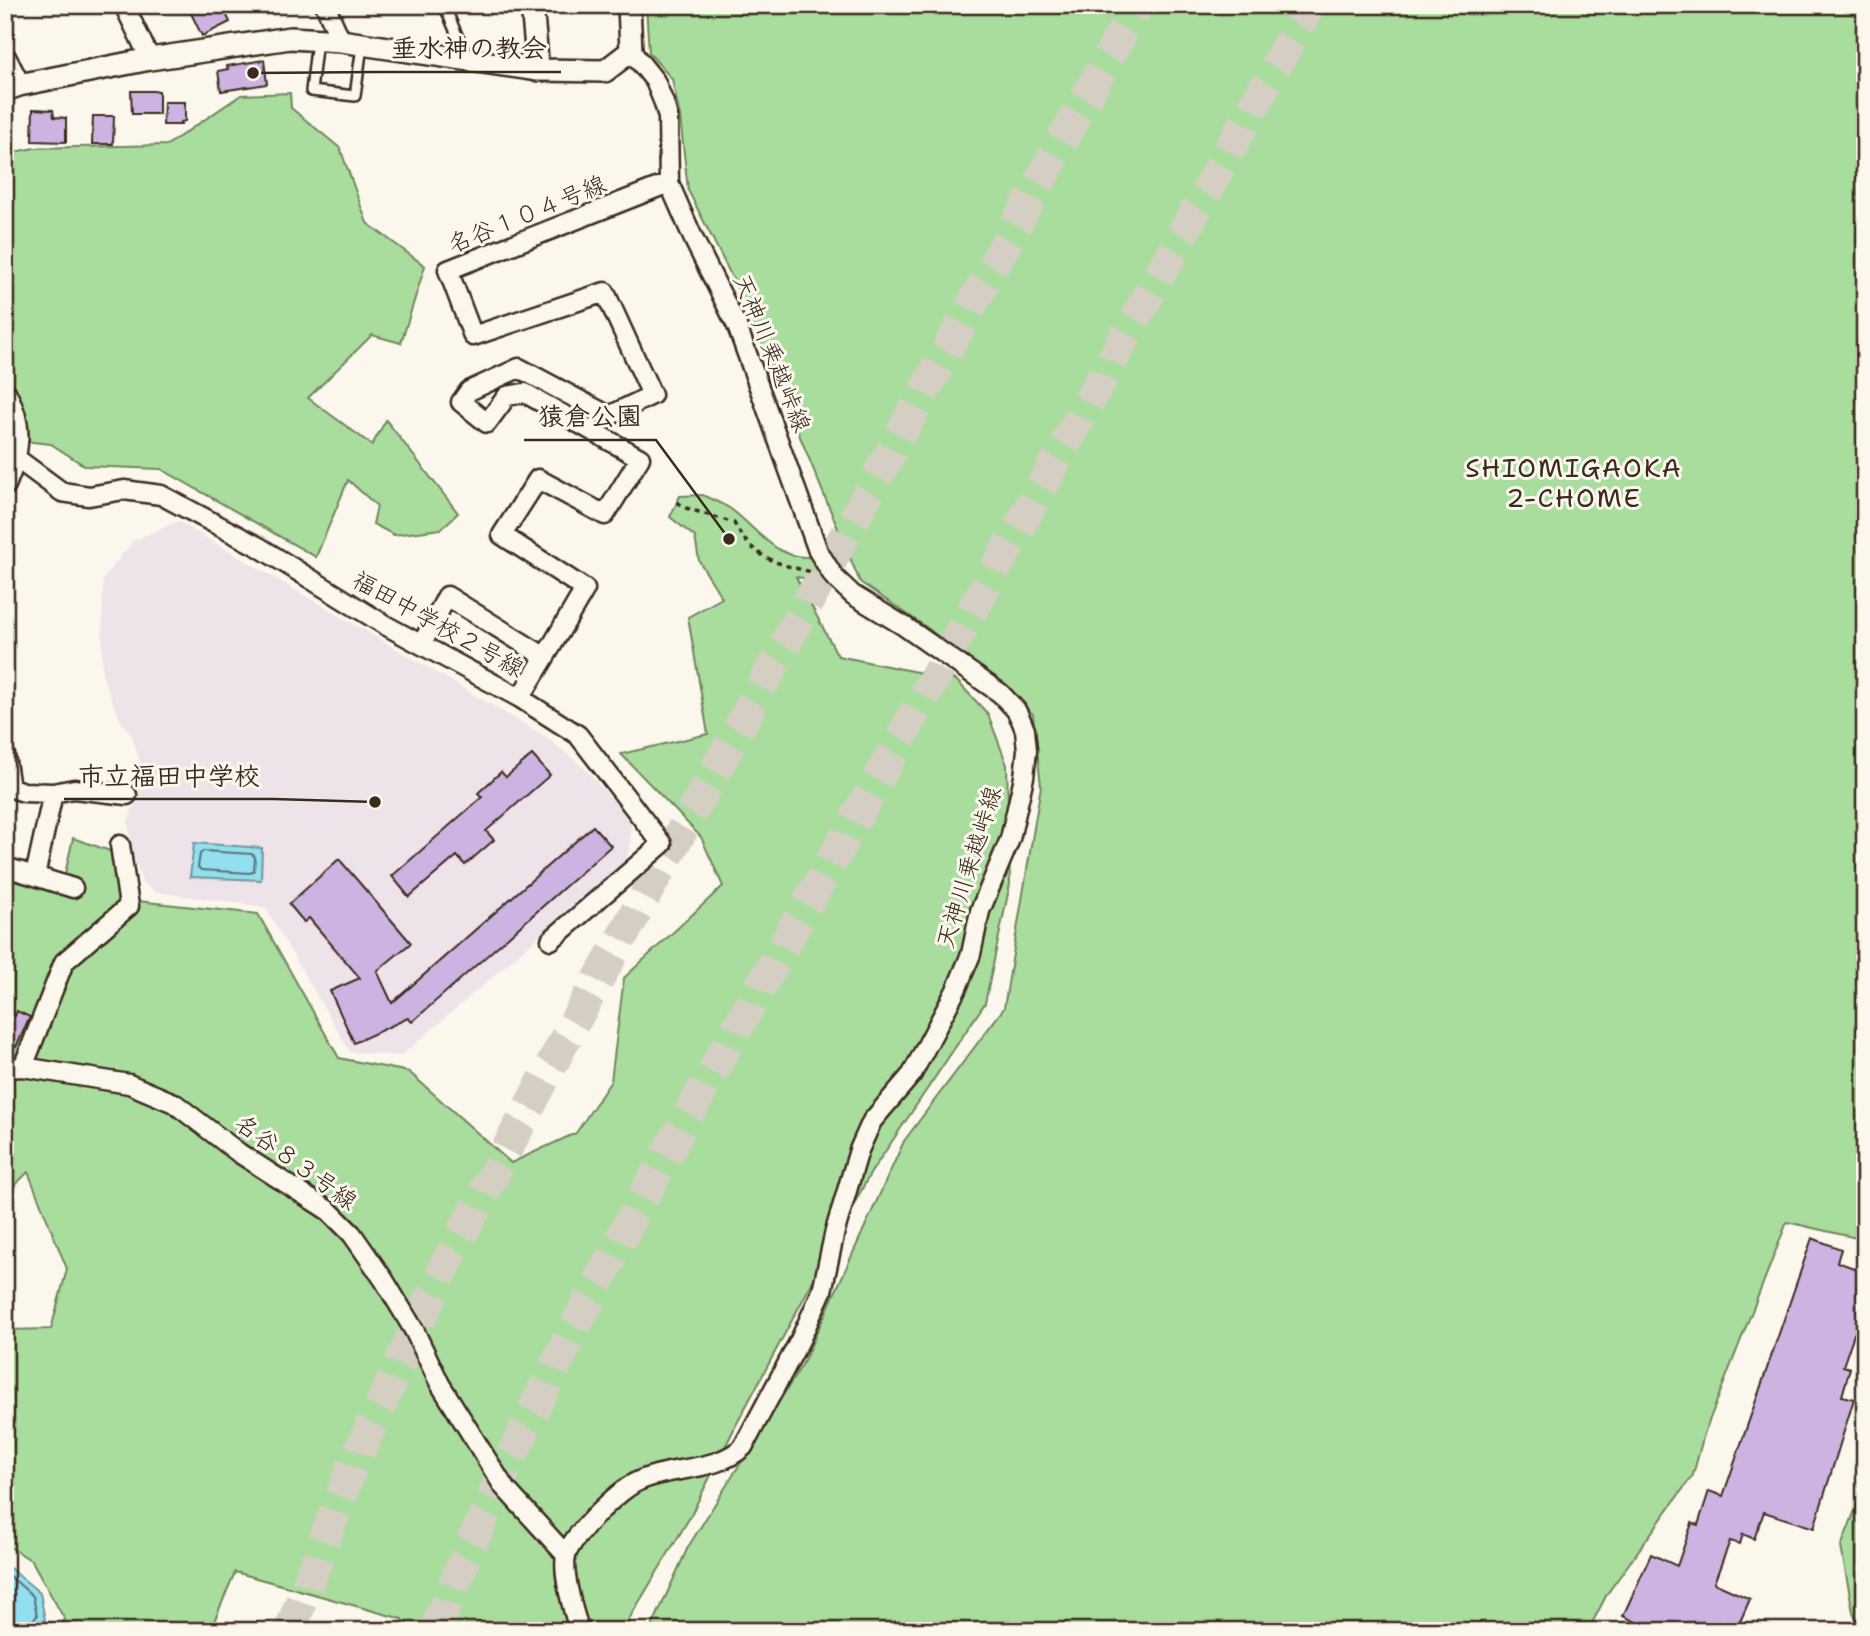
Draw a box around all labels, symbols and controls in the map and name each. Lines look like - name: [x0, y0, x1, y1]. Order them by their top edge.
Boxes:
- callout: 垂水神の教会: [377, 25, 561, 72]
- text: 垂水神の教会: [391, 30, 547, 65]
- street label: 名谷１０４号線: [443, 168, 611, 260]
- street label: 天神川乗越峠線: [726, 269, 818, 437]
- callout: 猿倉公園: [524, 393, 656, 440]
- text: 猿倉公園: [538, 398, 642, 433]
- district label: SHIOMIGAOKA 2-CHOME: [1465, 450, 1683, 515]
- street label: 福田中学校２号線: [346, 563, 530, 685]
- callout: 市立福田中学校: [64, 752, 274, 799]
- text: 市立福田中学校: [78, 758, 260, 793]
- street label: 天神川乗越峠線: [929, 782, 1009, 952]
- street label: 名谷８３号線: [228, 1107, 364, 1217]

